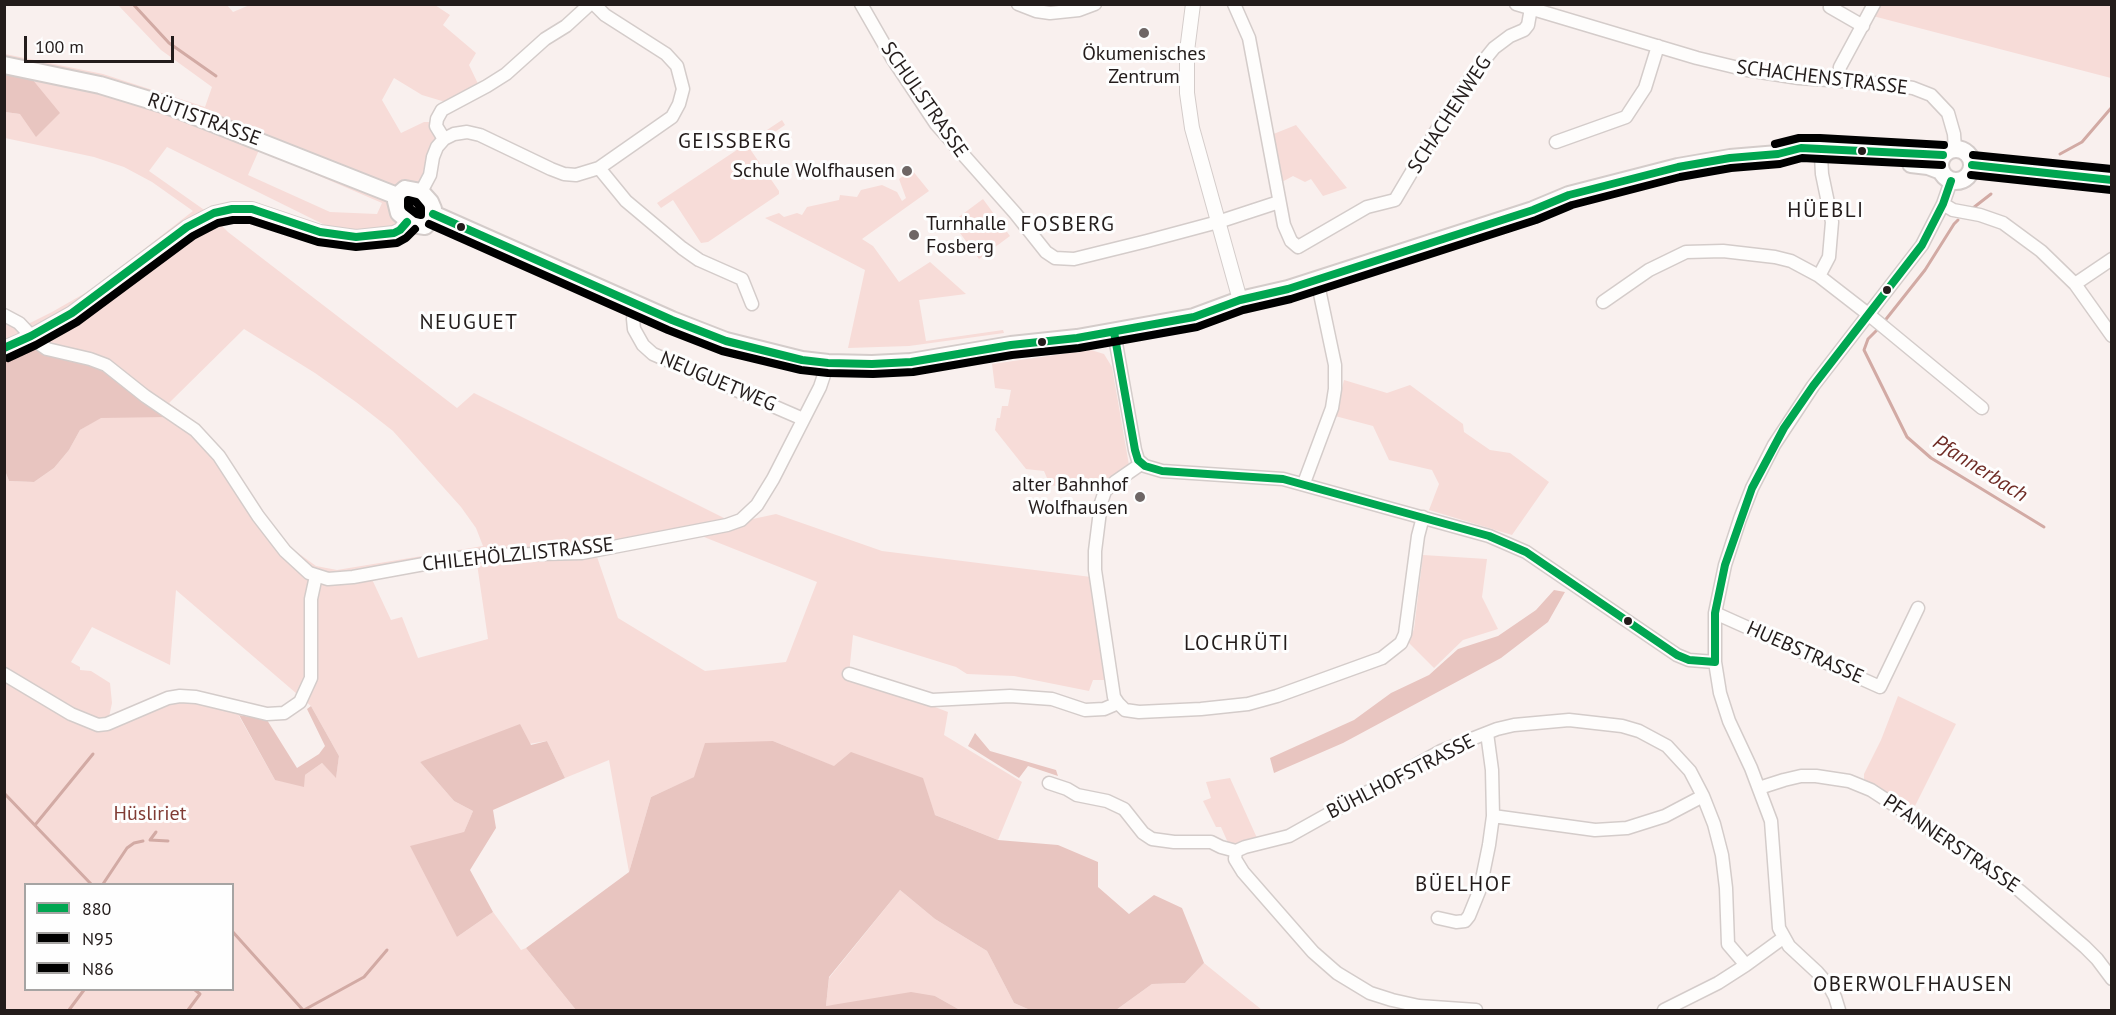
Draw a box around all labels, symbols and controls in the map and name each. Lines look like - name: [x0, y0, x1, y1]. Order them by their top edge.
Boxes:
- scale bar: [27, 24, 177, 62]
- marker: Ökumenisches Zentrum: [1137, 26, 1151, 40]
- text: 100 m: [35, 35, 84, 58]
- street label: SCHULSTRASSE: [875, 38, 973, 162]
- place label: Ökumenisches Zentrum: [1082, 42, 1206, 89]
- street label: SCHACHENWEG: [1403, 52, 1497, 178]
- street label: SCHACHENSTRASSE: [1735, 56, 1909, 100]
- street label: RÜTISTRASSE: [144, 88, 264, 152]
- district label: GEISSBERG: [678, 129, 792, 155]
- unlabelled marker: [1856, 145, 1868, 157]
- place label: Schule Wolfhausen: [732, 159, 895, 183]
- marker: Schule Wolfhausen: [900, 164, 914, 178]
- district label: HÜEBLI: [1787, 198, 1865, 224]
- place label: Turnhalle Fosberg: [926, 212, 1006, 259]
- district label: FOSBERG: [1021, 212, 1115, 238]
- unlabelled marker: [455, 221, 467, 233]
- marker: Turnhalle Fosberg: [907, 228, 921, 242]
- unlabelled marker: [1881, 284, 1893, 296]
- district label: NEUGUET: [419, 310, 519, 336]
- unlabelled marker: [1036, 336, 1048, 348]
- street label: NEUGUETWEG: [656, 347, 780, 417]
- water label: Pfannerbach: [1928, 430, 2032, 508]
- place label: alter Bahnhof Wolfhausen: [1012, 473, 1128, 520]
- marker: alter Bahnhof Wolfhausen: [1133, 490, 1147, 504]
- street label: CHILEHÖLZLISTRASSE: [421, 533, 615, 577]
- unlabelled marker: [1622, 615, 1634, 627]
- street label: HUEBSTRASSE: [1743, 616, 1867, 690]
- district label: LOCHRÜTI: [1184, 631, 1290, 657]
- street label: BÜHLHOFSTRASSE: [1323, 729, 1479, 825]
- street label: PFANNERSTRASSE: [1878, 789, 2024, 899]
- park label: Hüsliriet: [114, 802, 186, 826]
- district label: BÜELHOF: [1415, 872, 1513, 898]
- legend: [24, 883, 234, 991]
- text: 880: [82, 897, 111, 920]
- text: N95: [82, 927, 114, 950]
- text: N86: [82, 957, 114, 980]
- district label: OBERWOLFHAUSEN: [1813, 972, 2013, 998]

